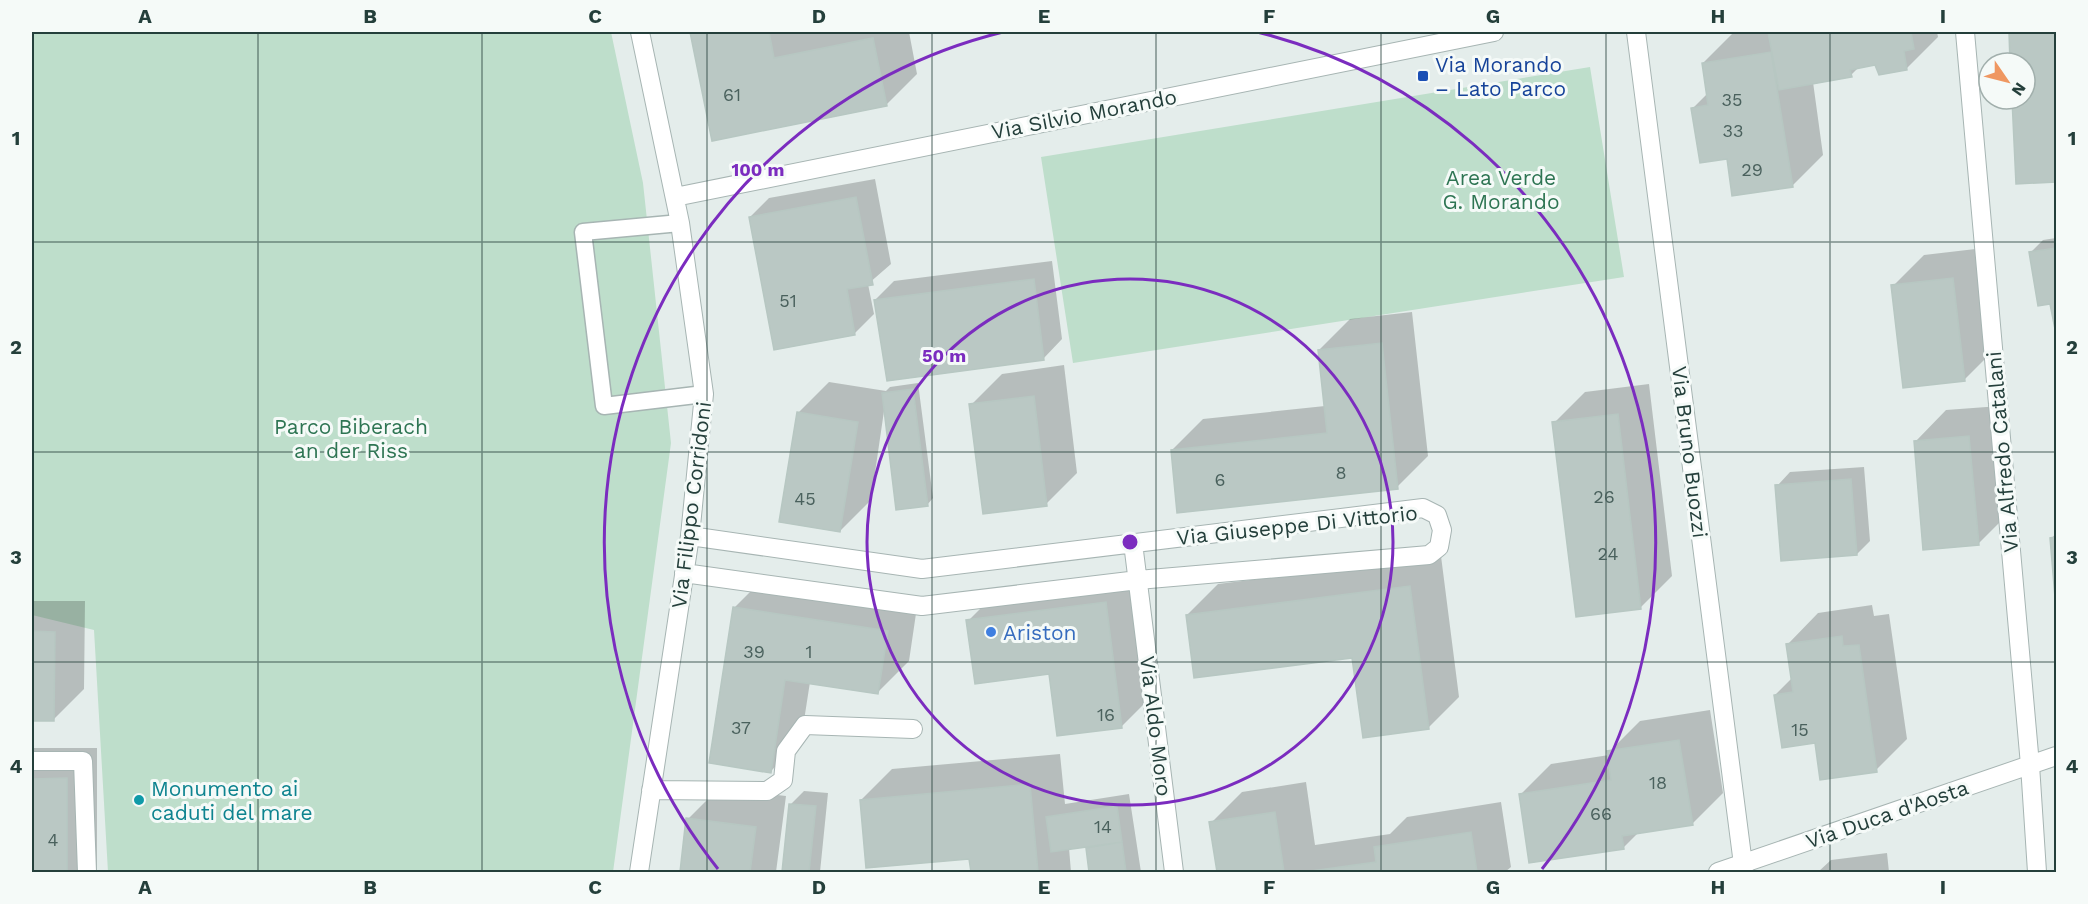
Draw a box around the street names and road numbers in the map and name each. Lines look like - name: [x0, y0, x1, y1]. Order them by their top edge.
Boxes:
- street label: Via Silvio Morando: [989, 84, 1179, 144]
- street label: Via Alfredo Catalani: [1981, 350, 2023, 554]
- street label: Via Bruno Buozzi: [1667, 365, 1713, 539]
- street label: Via Filippo Corridoni: [666, 400, 716, 610]
- street label: Via Giuseppe Di Vittorio: [1175, 500, 1419, 550]
- street label: Via Aldo Moro: [1135, 654, 1177, 798]
- street label: Via Duca d'Aosta: [1802, 774, 1972, 854]

